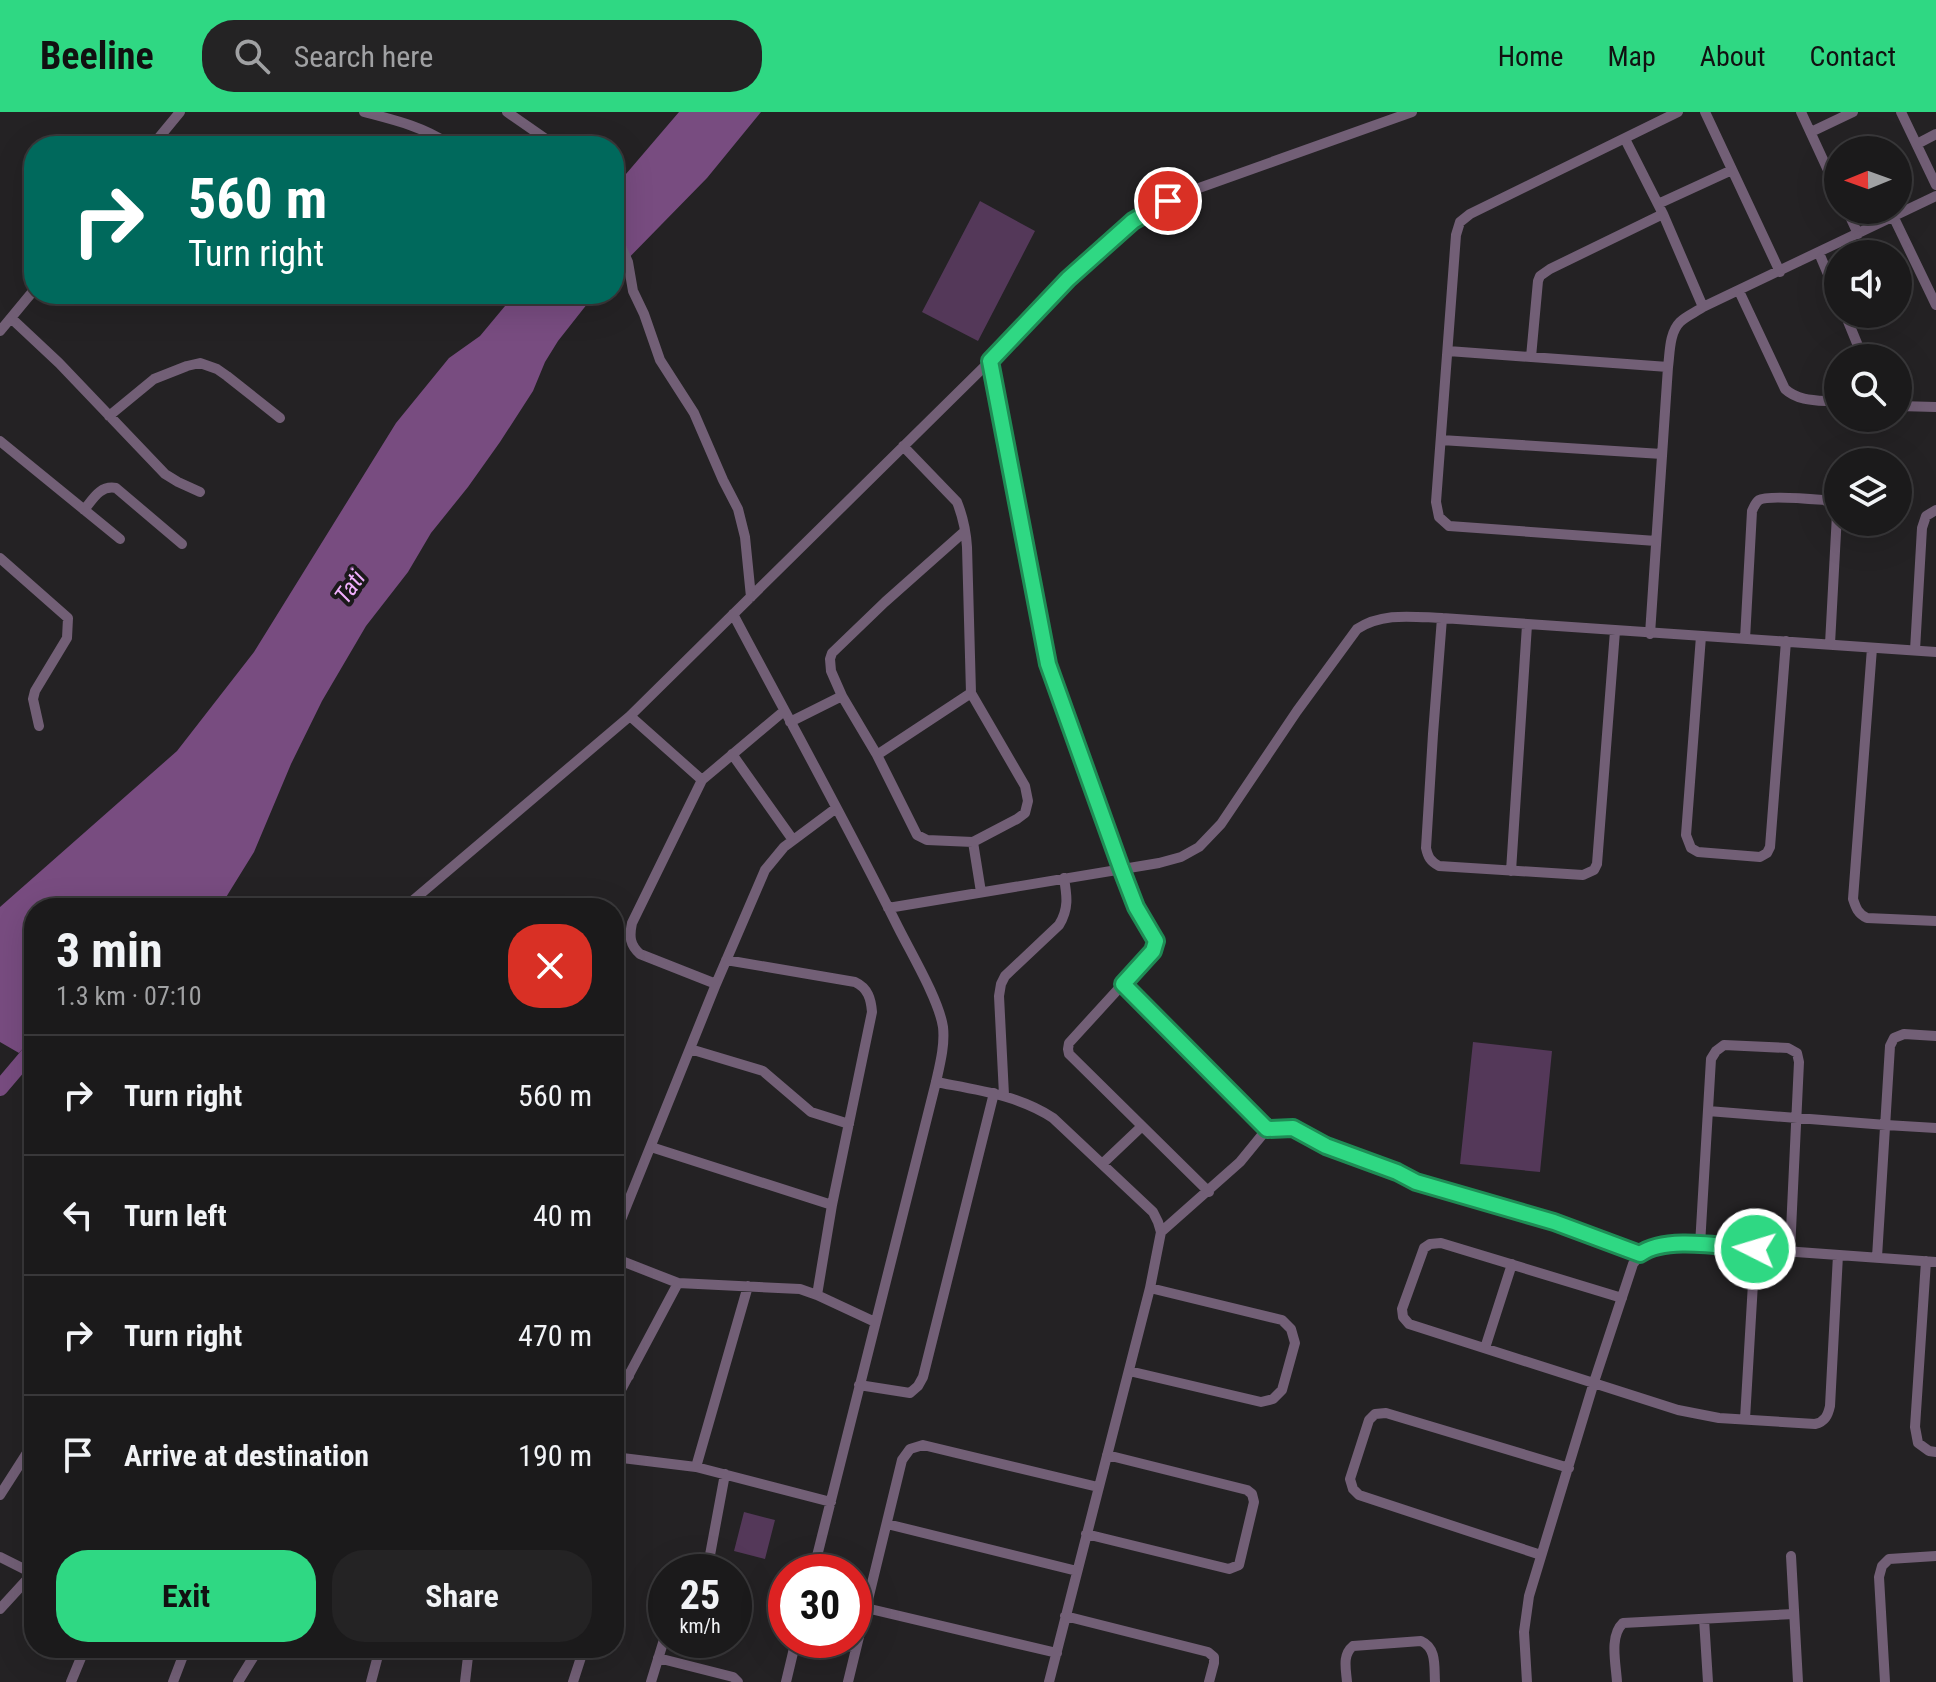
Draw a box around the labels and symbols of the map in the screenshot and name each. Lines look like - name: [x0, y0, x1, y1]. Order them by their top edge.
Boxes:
- north arrow: [1824, 136, 1912, 224]
- pin: [1134, 167, 1202, 235]
- water label: Tati: [329, 564, 372, 609]
- position arrow: [1713, 1207, 1797, 1291]
- speed limit sign: 30: [768, 1554, 872, 1658]

